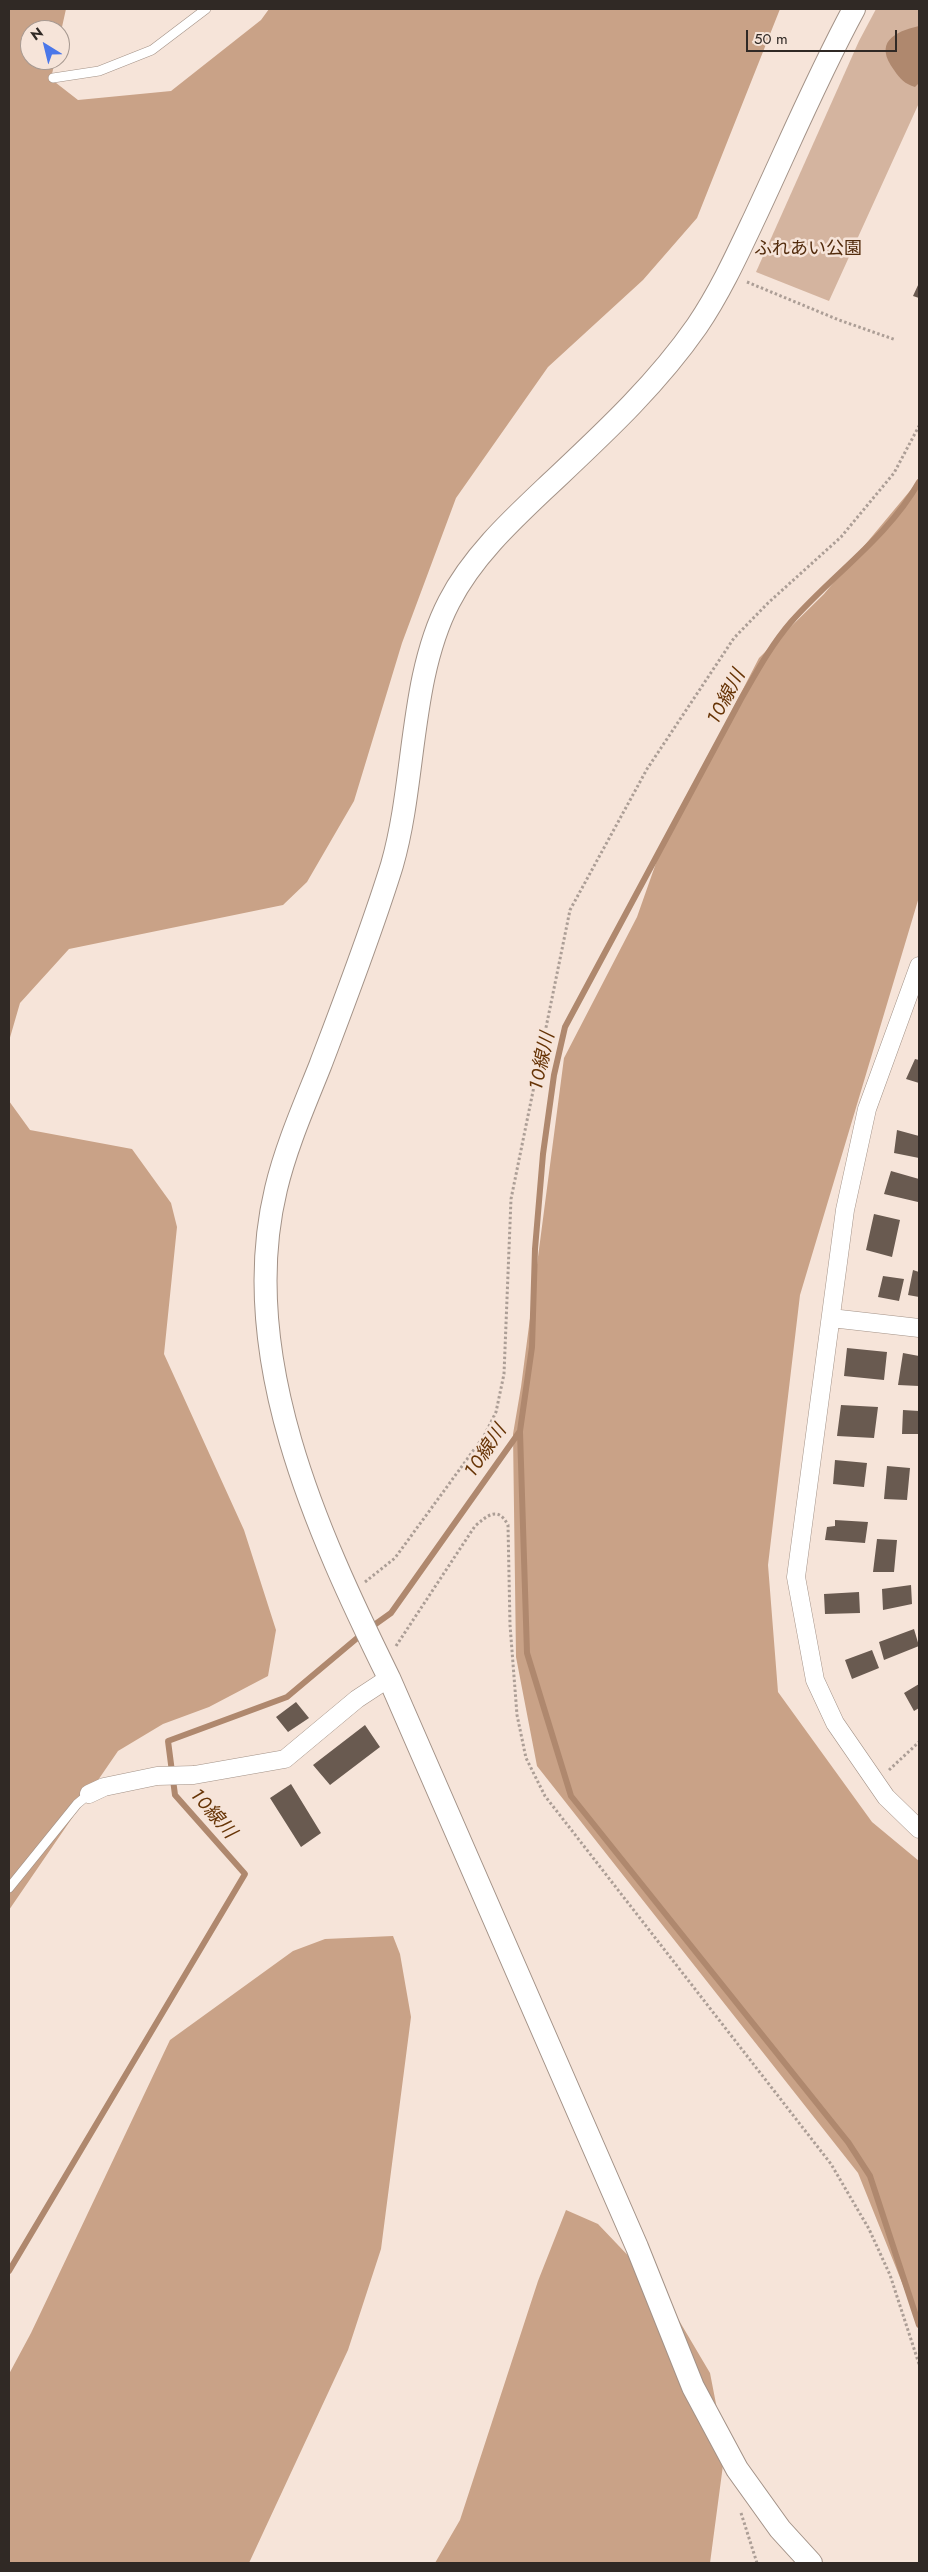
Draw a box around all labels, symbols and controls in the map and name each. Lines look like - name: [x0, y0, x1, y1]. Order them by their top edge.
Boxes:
- north arrow: [20, 20, 70, 70]
- scale bar: [748, 20, 899, 52]
- text: N: [26, 22, 47, 45]
- text: 50 m: [754, 28, 788, 50]
- park label: ふれあい公園: [754, 239, 862, 261]
- water label: １０線川: [703, 666, 751, 730]
- water label: １０線川: [526, 1031, 560, 1093]
- water label: １０線川: [460, 1421, 512, 1483]
- water label: １０線川: [184, 1784, 240, 1844]

